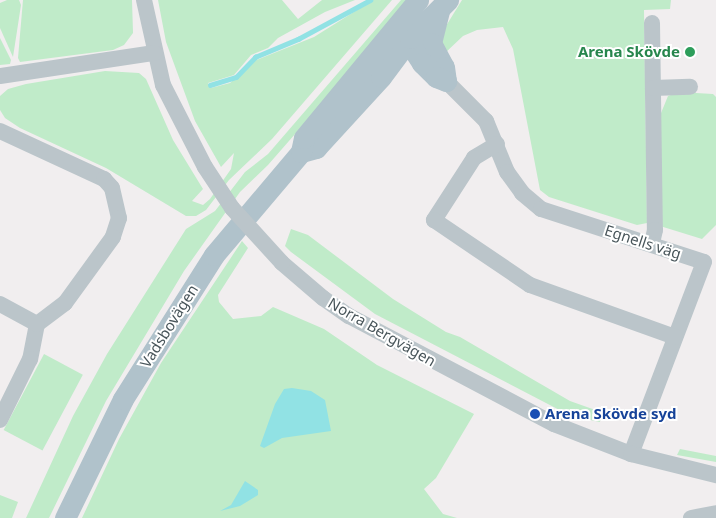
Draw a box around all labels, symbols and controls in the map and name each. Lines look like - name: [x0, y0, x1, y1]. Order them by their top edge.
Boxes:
- place label: Arena Skövde: [578, 43, 680, 61]
- marker: Arena Skövde: [684, 46, 696, 58]
- street label: Egnells väg: [602, 221, 684, 263]
- street label: Vadsbovägen: [136, 281, 202, 371]
- street label: Norra Bergvägen: [325, 294, 439, 370]
- place label: Arena Skövde syd: [545, 405, 676, 423]
- marker: Arena Skövde syd: [529, 408, 541, 420]

